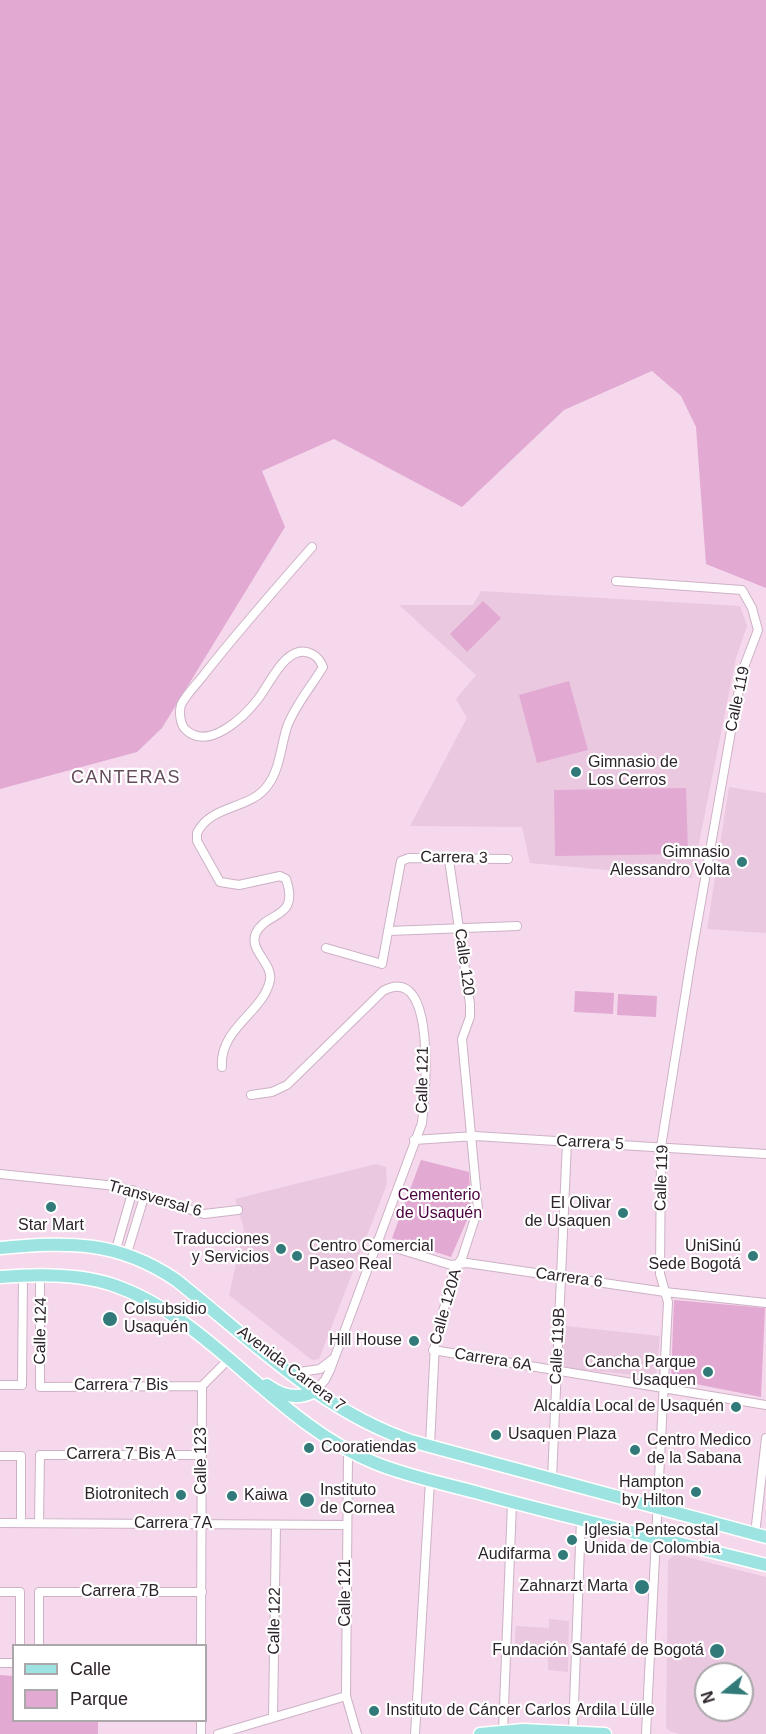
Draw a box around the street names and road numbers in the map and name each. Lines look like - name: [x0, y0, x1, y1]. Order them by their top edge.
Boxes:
- street label: Calle 119: [722, 665, 754, 733]
- street label: Carrera 3: [420, 848, 488, 868]
- street label: Calle 120: [450, 927, 478, 997]
- street label: Calle 121: [413, 1046, 433, 1114]
- street label: Carrera 5: [556, 1132, 624, 1154]
- street label: Calle 119: [651, 1144, 673, 1212]
- street label: Transversal 6: [106, 1176, 204, 1222]
- street label: Carrera 6: [534, 1264, 604, 1292]
- street label: Calle 120A: [426, 1267, 466, 1347]
- street label: Calle 124: [31, 1297, 51, 1365]
- street label: Calle 119B: [546, 1307, 570, 1385]
- street label: Avenida Carrera 7: [233, 1322, 349, 1416]
- street label: Carrera 6A: [453, 1344, 533, 1376]
- street label: Carrera 7 Bis: [74, 1376, 168, 1396]
- street label: Calle 123: [192, 1427, 212, 1495]
- street label: Carrera 7 Bis A: [66, 1445, 176, 1465]
- street label: Carrera 7A: [134, 1514, 212, 1534]
- street label: Calle 121: [336, 1559, 356, 1627]
- street label: Carrera 7B: [81, 1582, 159, 1602]
- street label: Calle 122: [265, 1587, 285, 1655]

